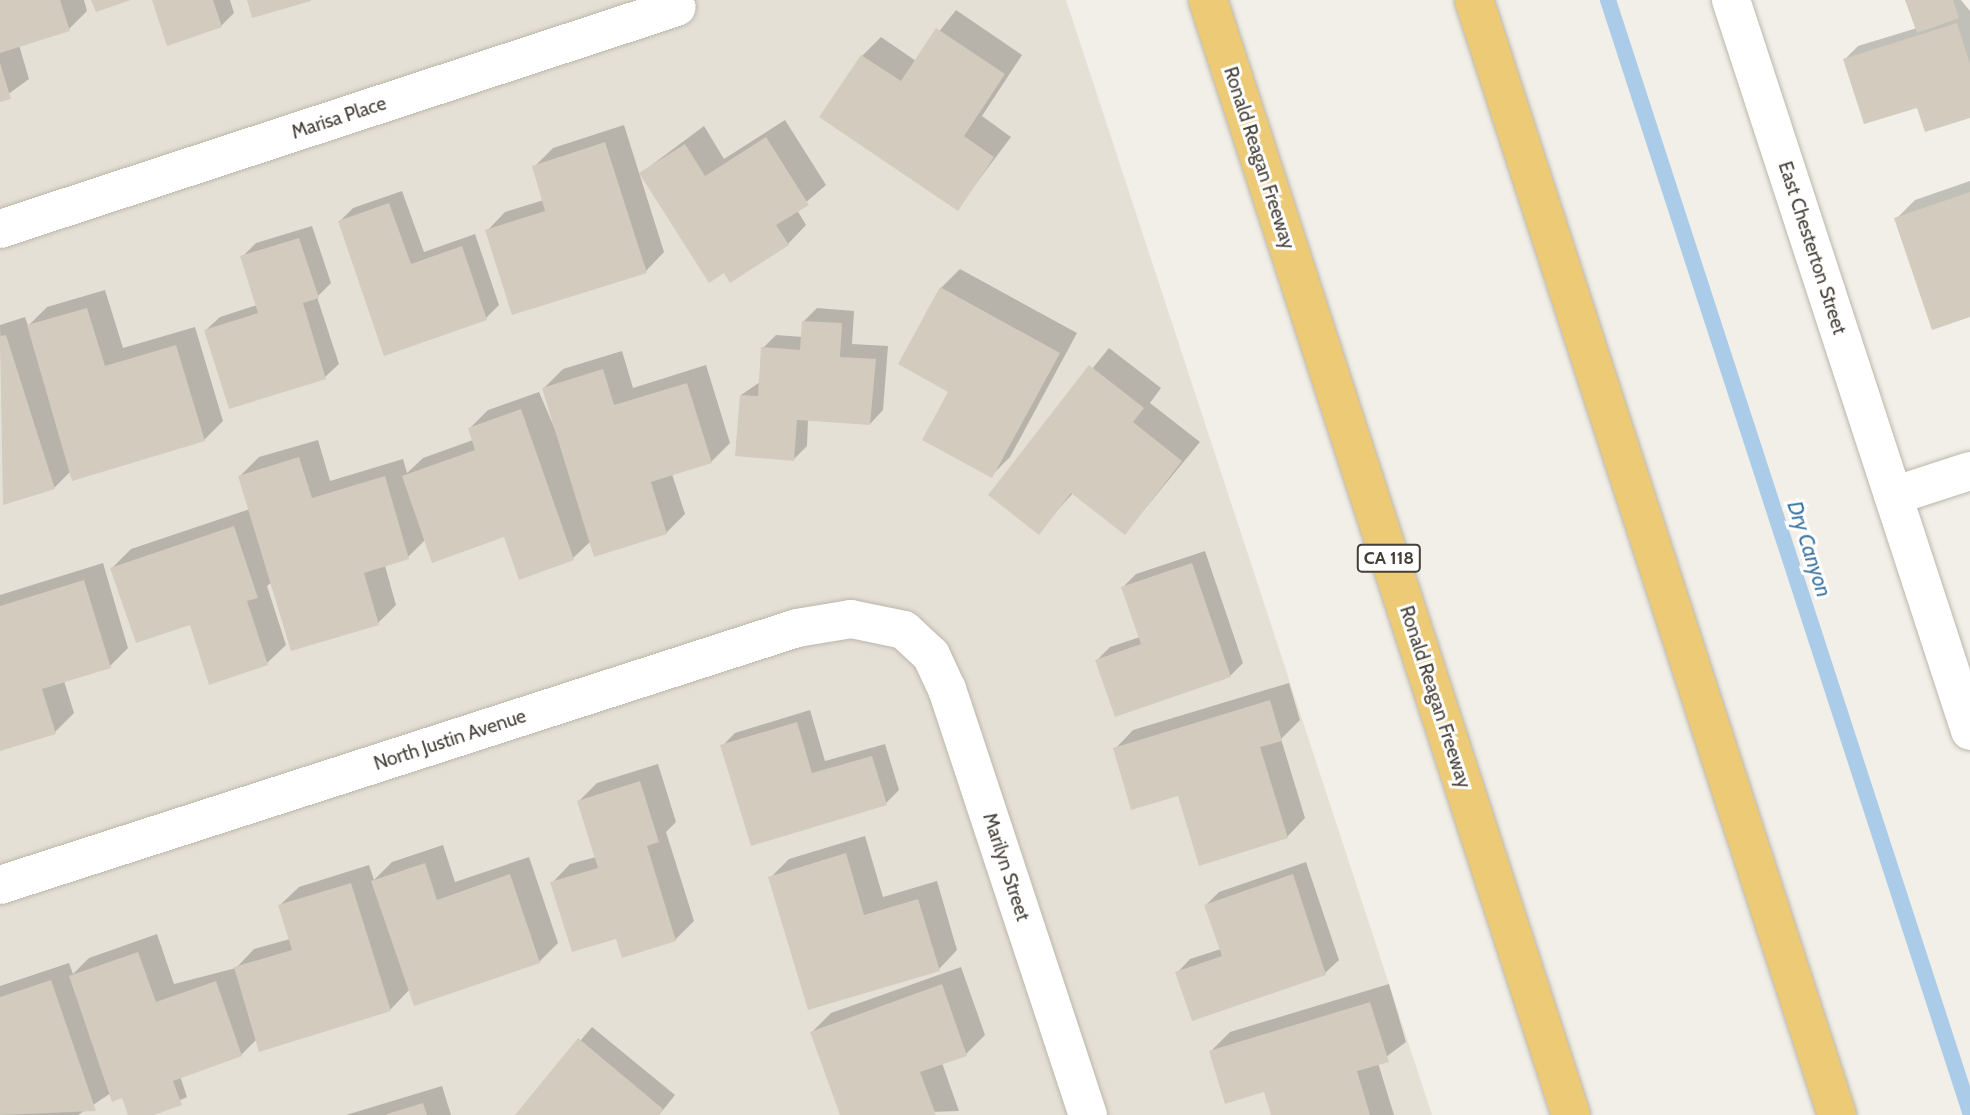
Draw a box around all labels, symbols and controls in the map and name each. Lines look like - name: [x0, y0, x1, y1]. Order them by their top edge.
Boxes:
- street label: Ronald Reagan Freeway: [1219, 64, 1299, 252]
- street label: Marisa Place: [289, 92, 389, 144]
- street label: East Chesterton Street: [1773, 159, 1851, 337]
- water label: Dry Canyon: [1782, 498, 1836, 600]
- road number: CA 118: [1356, 544, 1422, 572]
- street label: Ronald Reagan Freeway: [1395, 603, 1475, 791]
- street label: North Justin Avenue: [371, 705, 529, 775]
- street label: Marilyn Street: [978, 810, 1034, 924]

